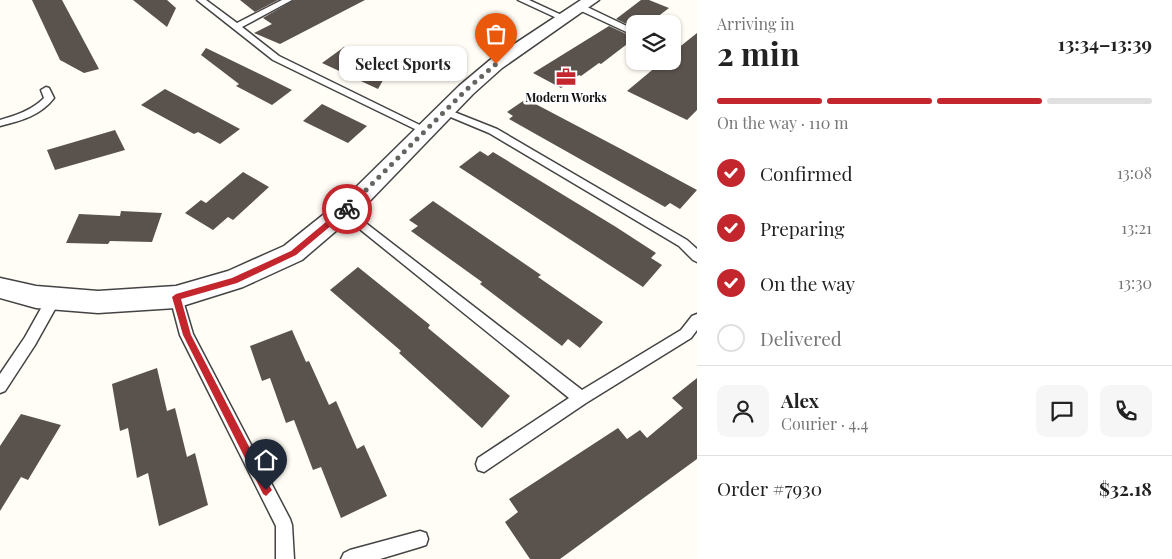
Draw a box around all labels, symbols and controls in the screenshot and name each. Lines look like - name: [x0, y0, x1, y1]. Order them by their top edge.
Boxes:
- pin: [475, 13, 517, 64]
- text: Arriving in: [717, 13, 795, 34]
- map controls: [626, 15, 681, 70]
- button: layers: [626, 15, 681, 70]
- icon: bag: [482, 20, 510, 48]
- text: 13:34–13:39: [1058, 30, 1152, 56]
- text: 2 min: [717, 31, 800, 74]
- callout: Select Sports: [338, 46, 466, 82]
- text: Select Sports: [355, 53, 451, 74]
- office icon: Modern Works: [555, 66, 577, 88]
- place label: Modern Works: [525, 89, 607, 105]
- text: On the way · 110 m: [717, 112, 849, 133]
- icon: check: [717, 159, 745, 187]
- text: Confirmed: [760, 160, 853, 186]
- text: 13:08: [1117, 162, 1152, 183]
- courier: [322, 184, 372, 234]
- icon: bike: [333, 195, 361, 223]
- icon: check: [717, 214, 745, 242]
- text: Preparing: [760, 215, 845, 241]
- text: 13:21: [1121, 217, 1152, 238]
- icon: check: [717, 269, 745, 297]
- text: On the way: [760, 270, 855, 296]
- text: 13:30: [1118, 272, 1152, 293]
- text: Delivered: [760, 325, 842, 351]
- button: person: [717, 385, 769, 437]
- button: chat: [1036, 385, 1088, 437]
- button: phone: [1100, 385, 1152, 437]
- text: Alex: [781, 387, 819, 413]
- text: Courier · 4.4: [781, 413, 868, 434]
- pin: [245, 439, 287, 490]
- icon: home: [252, 446, 280, 474]
- text: Order #7930: [717, 475, 822, 501]
- text: $32.18: [1099, 475, 1152, 501]

